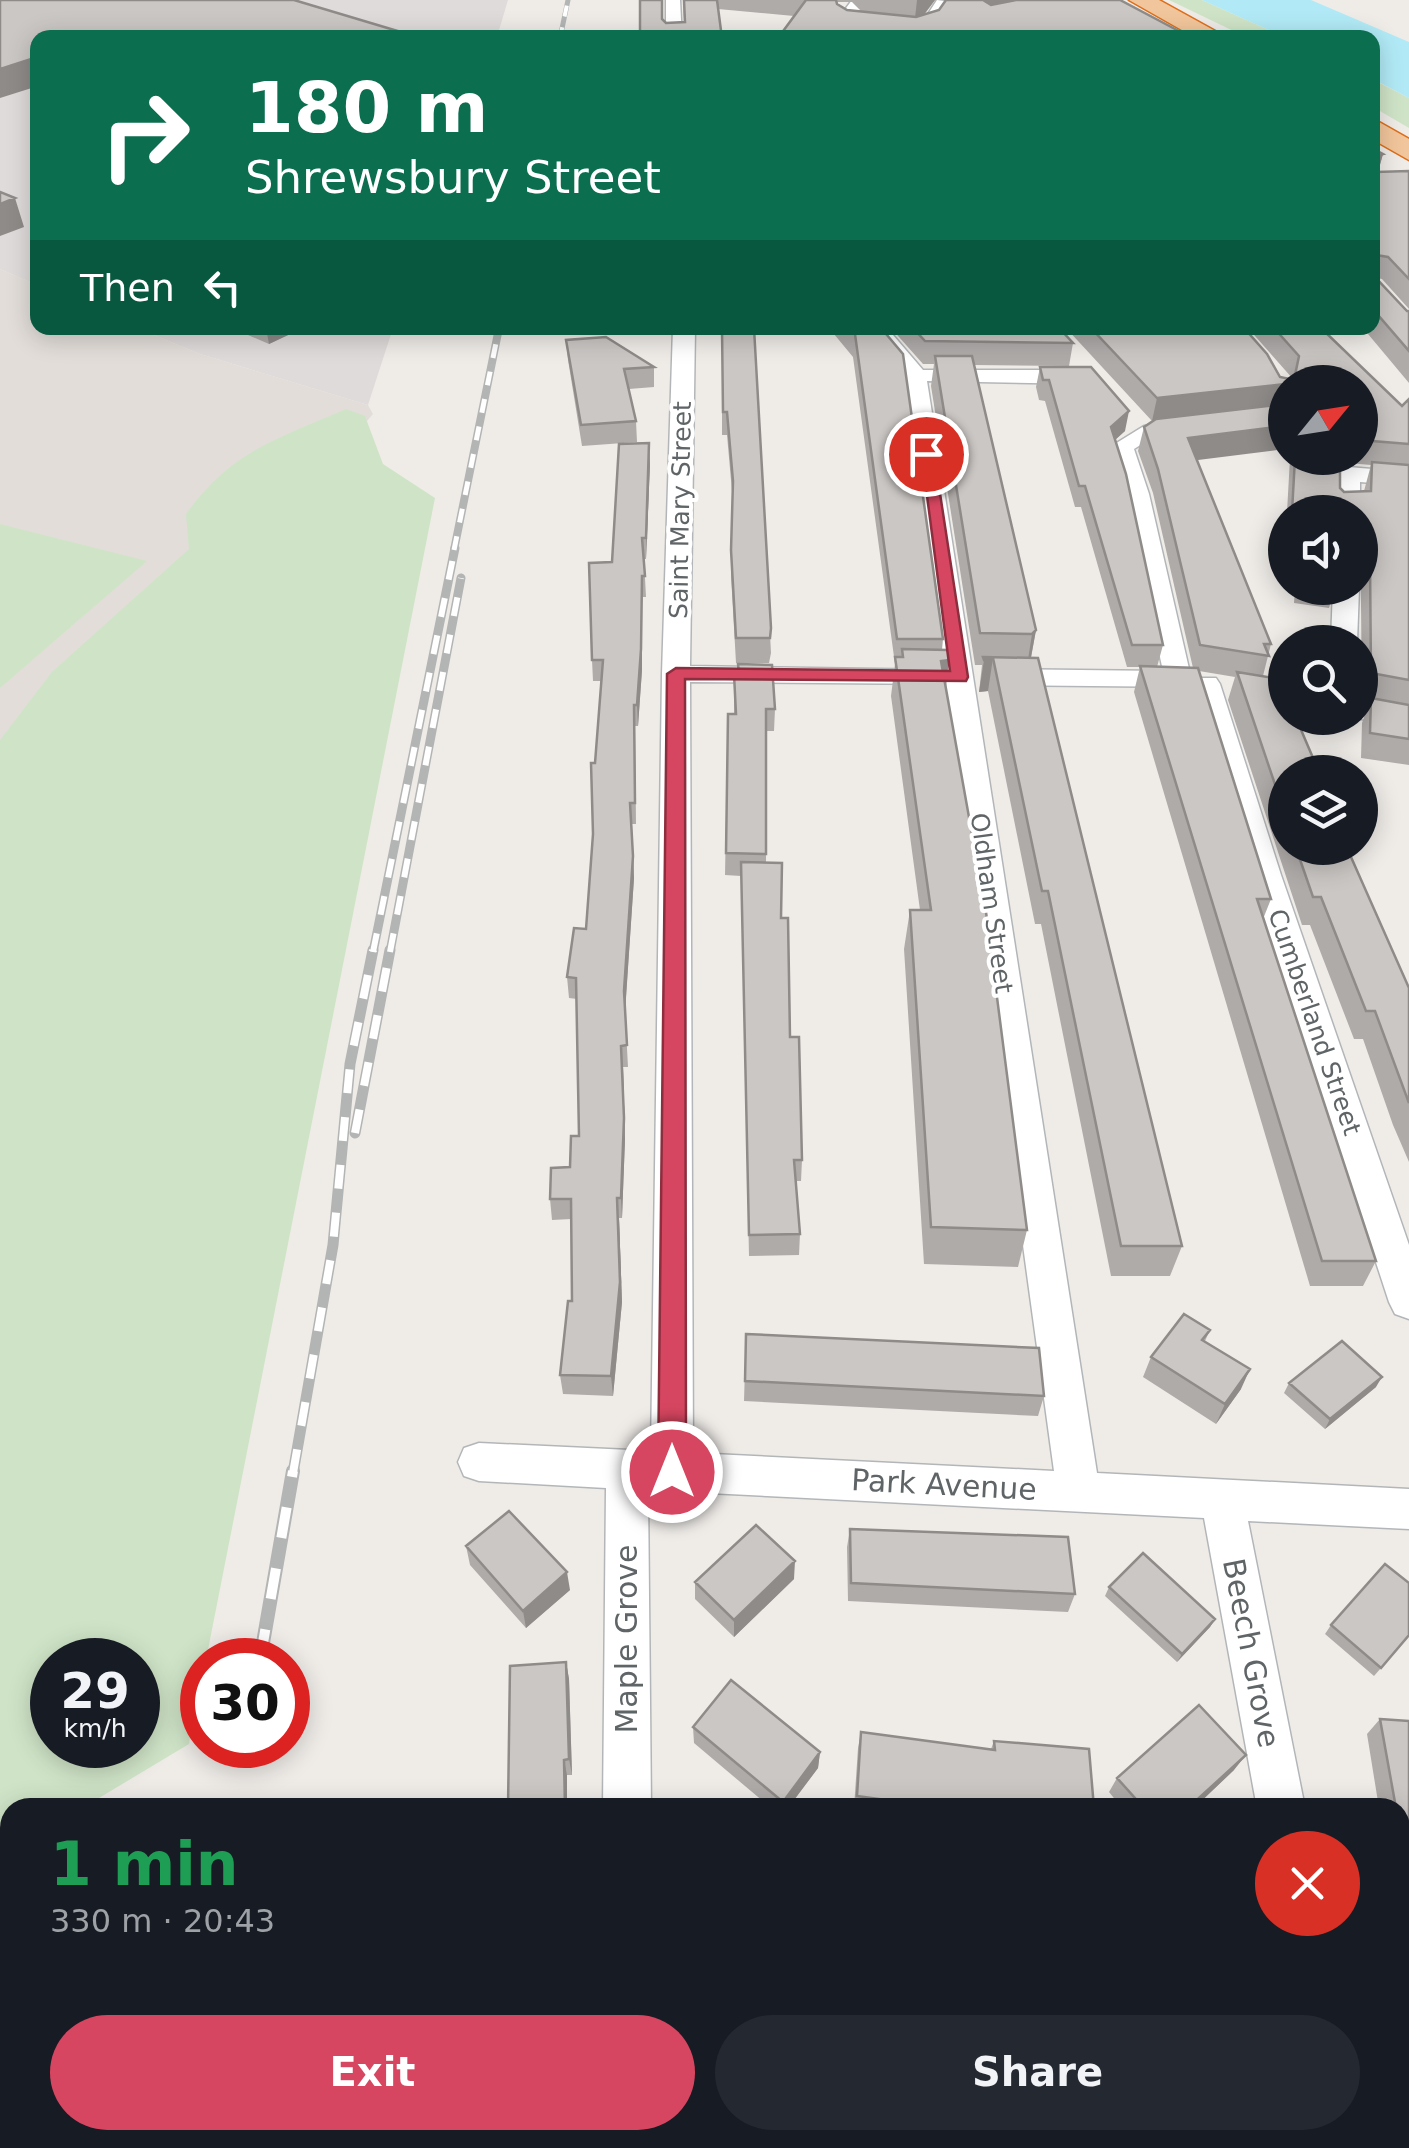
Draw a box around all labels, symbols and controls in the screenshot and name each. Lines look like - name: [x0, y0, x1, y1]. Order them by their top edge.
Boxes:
- text: 180 m: [245, 67, 488, 149]
- icon: right: [80, 70, 210, 200]
- text: Shrewsbury Street: [245, 151, 661, 204]
- icon: left: [195, 260, 250, 315]
- text: Then: [80, 266, 175, 310]
- north arrow: [1268, 365, 1378, 475]
- map controls: [1268, 365, 1378, 865]
- street label: Saint Mary Street: [664, 401, 697, 619]
- pin: [884, 412, 969, 497]
- icon: arrive: [899, 427, 954, 482]
- button: sound: [1268, 495, 1378, 605]
- button: search: [1268, 625, 1378, 735]
- button: layers: [1268, 755, 1378, 865]
- street label: Oldham Street: [964, 811, 1019, 995]
- street label: Cumberland Street: [1262, 905, 1367, 1139]
- position arrow: [620, 1420, 724, 1524]
- street label: Park Avenue: [850, 1462, 1038, 1507]
- street label: Maple Grove: [609, 1544, 644, 1734]
- street label: Beech Grove: [1216, 1555, 1287, 1750]
- speed limit sign: 30: [180, 1638, 310, 1768]
- text: 29: [60, 1662, 130, 1720]
- text: km/h: [63, 1714, 127, 1743]
- text: 1 min: [50, 1829, 238, 1899]
- button: close: [1255, 1831, 1360, 1936]
- text: 330 m · 20:43: [50, 1902, 275, 1940]
- button: Exit: [50, 2015, 695, 2130]
- button: Share: [715, 2015, 1360, 2130]

